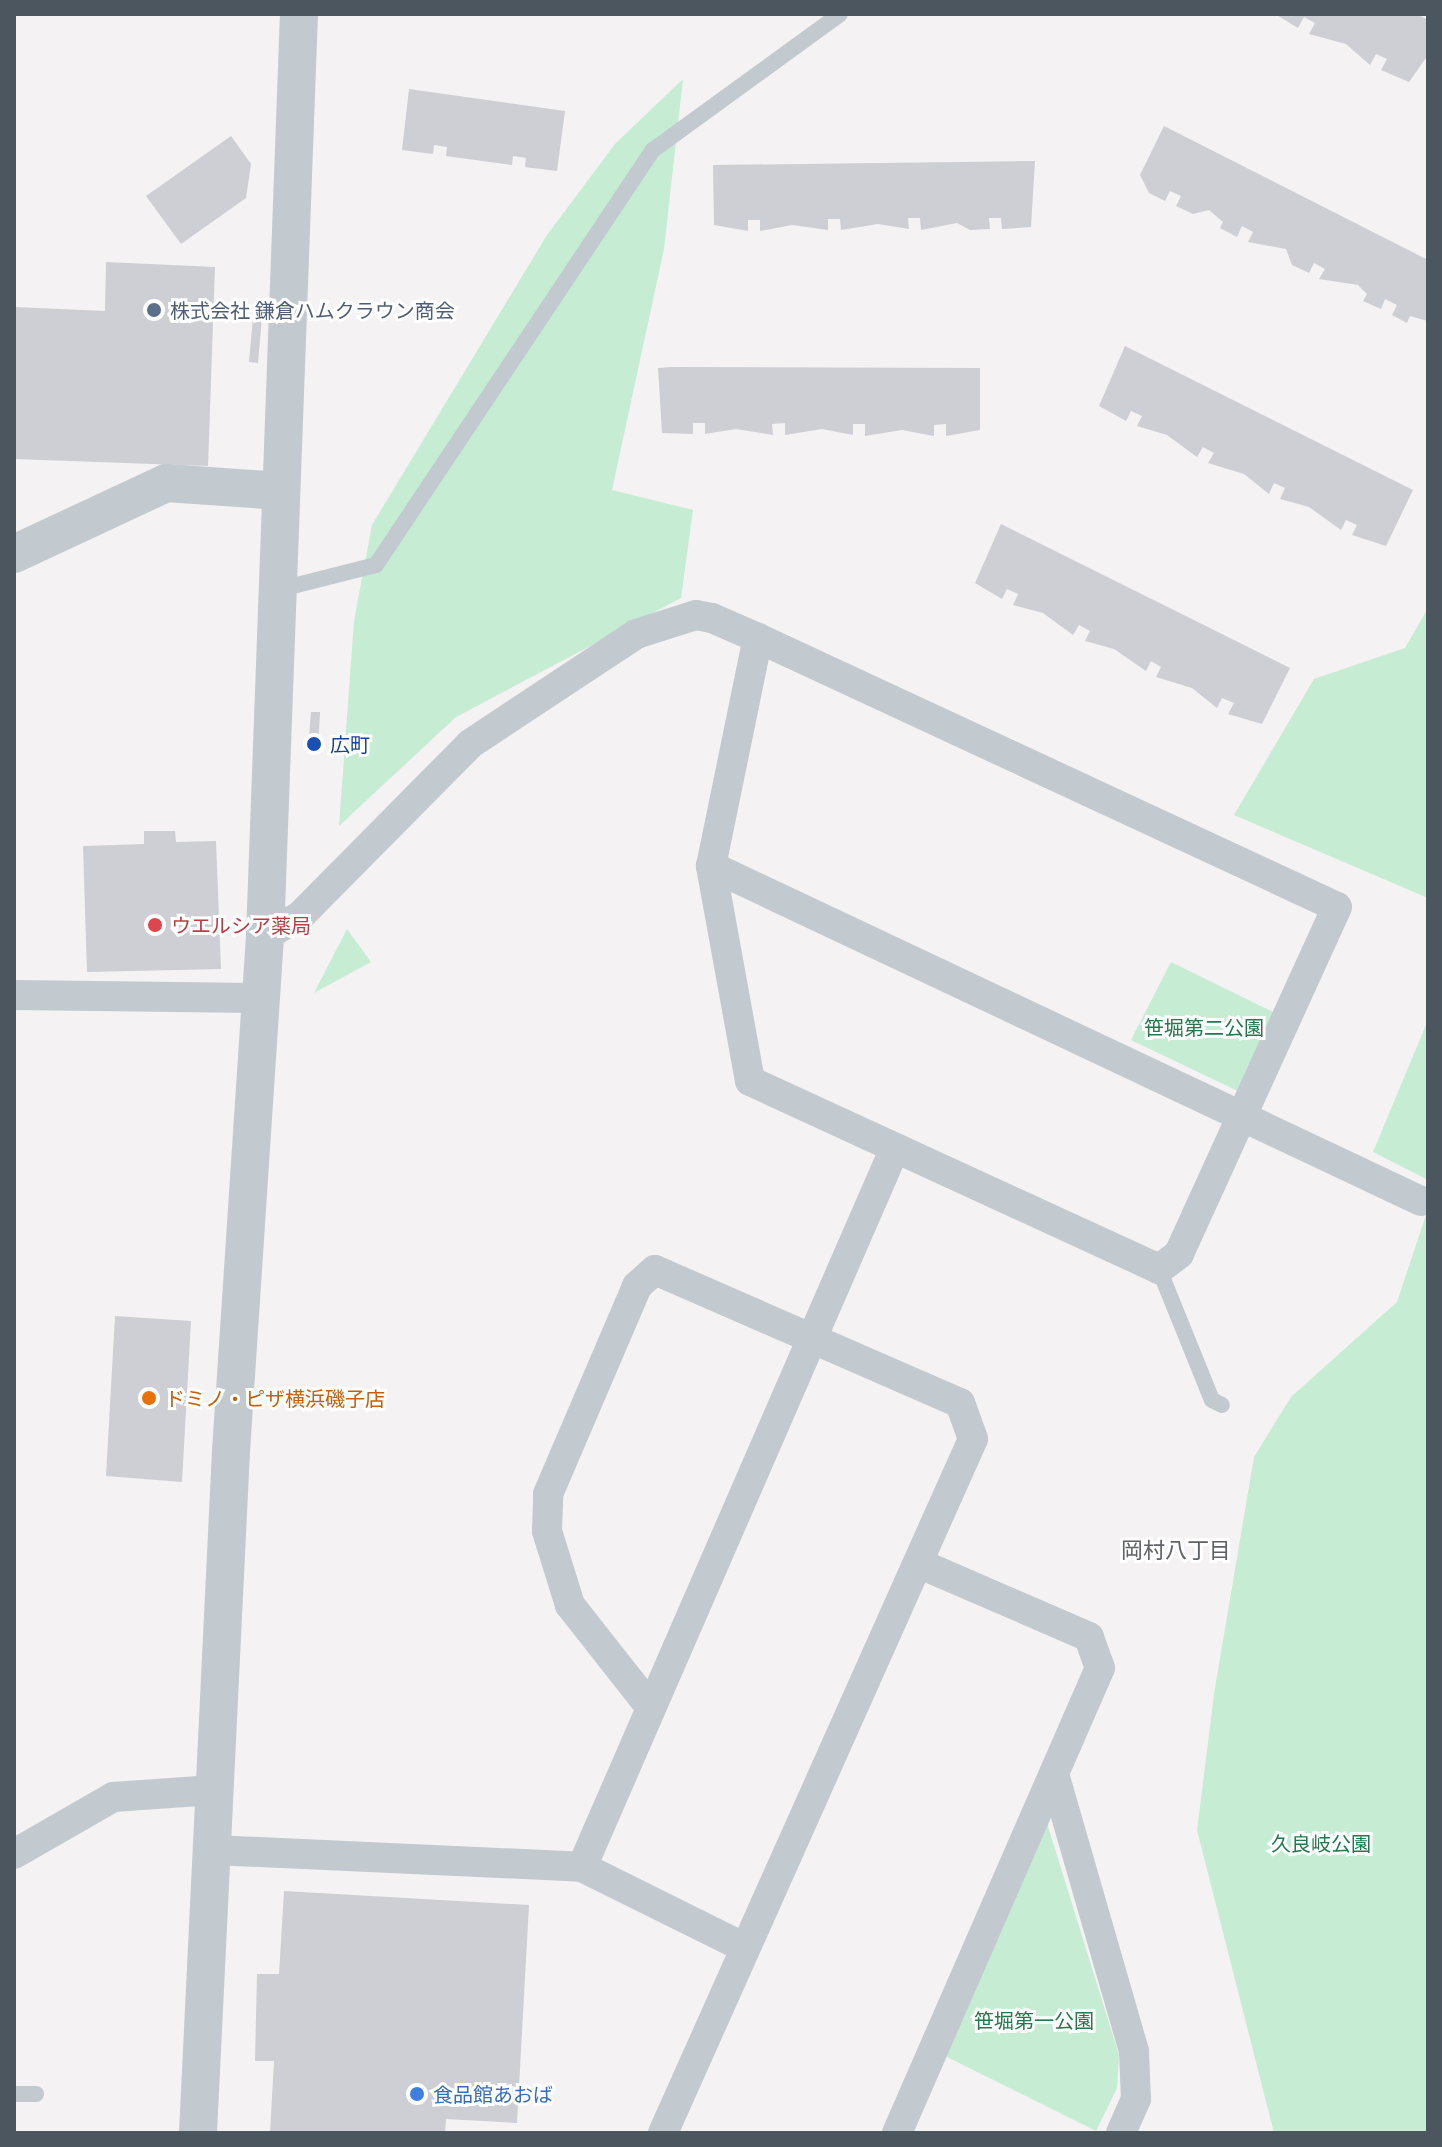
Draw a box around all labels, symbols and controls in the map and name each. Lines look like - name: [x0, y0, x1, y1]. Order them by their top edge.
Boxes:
- place label: 株式会社 鎌倉ハムクラウン商会: [170, 298, 455, 322]
- marker: 株式会社 鎌倉ハムクラウン商会: [145, 301, 163, 319]
- place label: 広町: [330, 732, 370, 756]
- marker: 広町: [305, 735, 323, 753]
- place label: ウエルシア薬局: [171, 913, 311, 937]
- marker: ウエルシア薬局: [146, 916, 164, 934]
- park label: 笹堀第二公園: [1144, 1015, 1264, 1039]
- place label: ドミノ・ピザ横浜磯子店: [165, 1386, 385, 1410]
- marker: ドミノ・ピザ横浜磯子店: [140, 1389, 158, 1407]
- district label: 岡村八丁目: [1121, 1537, 1231, 1563]
- park label: 久良岐公園: [1271, 1831, 1371, 1855]
- park label: 笹堀第一公園: [974, 2008, 1094, 2032]
- place label: 食品館あおば: [433, 2082, 553, 2106]
- marker: 食品館あおば: [408, 2085, 426, 2103]

